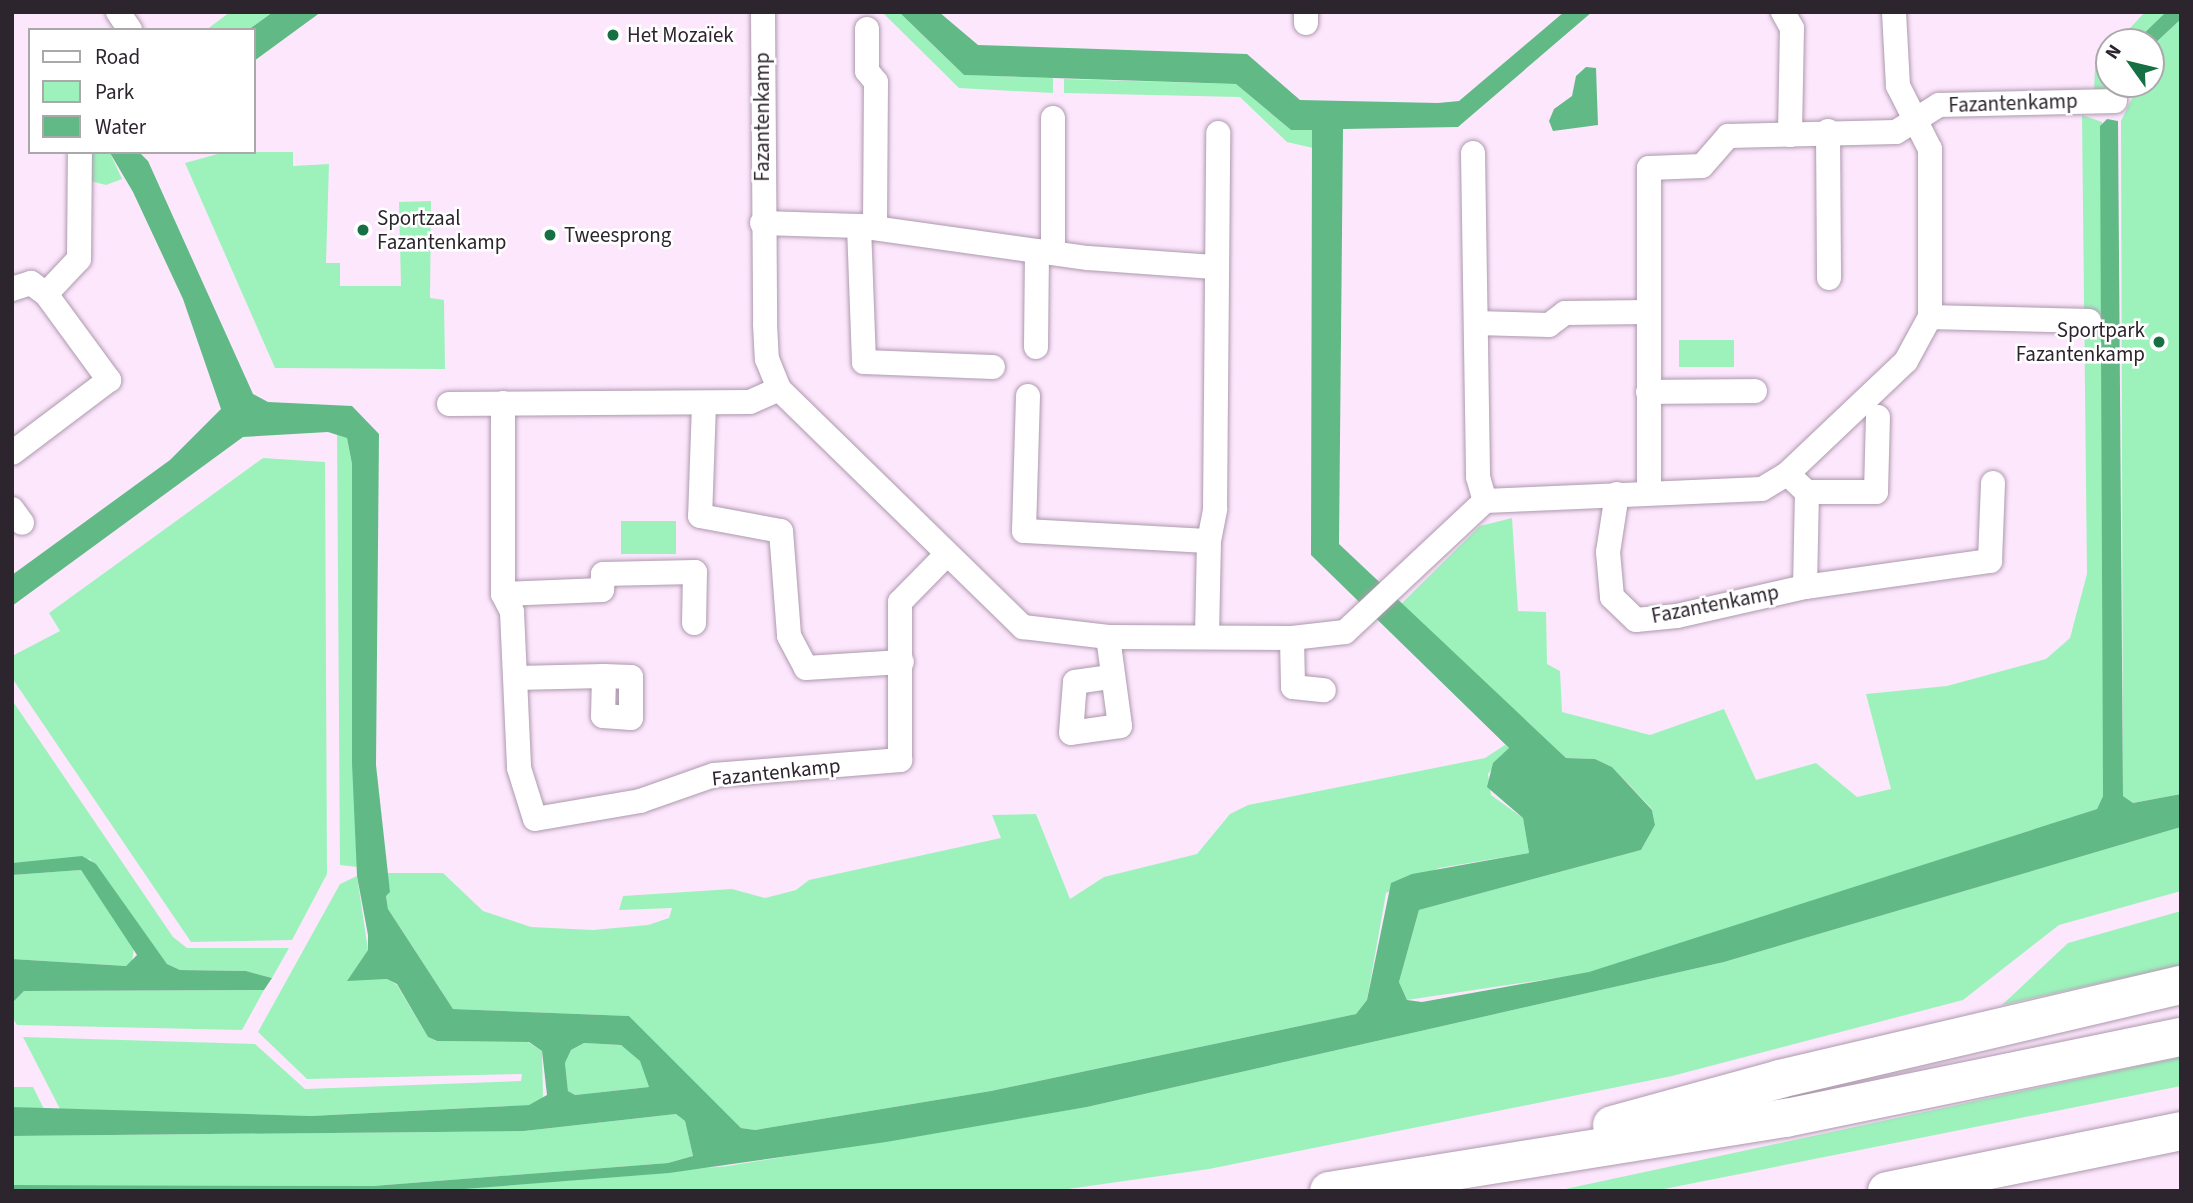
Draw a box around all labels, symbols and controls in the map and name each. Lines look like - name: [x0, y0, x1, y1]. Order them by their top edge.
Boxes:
- place label: Het Mozaïek: [627, 22, 734, 48]
- marker: Het Mozaïek: [605, 27, 621, 43]
- legend: [28, 28, 256, 154]
- north arrow: [2095, 28, 2165, 98]
- text: N: [2099, 39, 2129, 65]
- text: Road: [95, 42, 140, 72]
- street label: Fazantenkamp: [749, 52, 775, 182]
- text: Park: [95, 77, 134, 107]
- street label: Fazantenkamp: [1948, 88, 2078, 118]
- text: Water: [95, 112, 146, 142]
- place label: Sportzaal Fazantenkamp: [377, 205, 506, 255]
- marker: Sportzaal Fazantenkamp: [355, 222, 371, 238]
- place label: Tweesprong: [564, 222, 671, 248]
- marker: Tweesprong: [542, 227, 558, 243]
- place label: Sportpark Fazantenkamp: [2016, 317, 2145, 367]
- marker: Sportpark Fazantenkamp: [2151, 334, 2167, 350]
- street label: Fazantenkamp: [1649, 579, 1781, 629]
- street label: Fazantenkamp: [710, 753, 842, 791]

